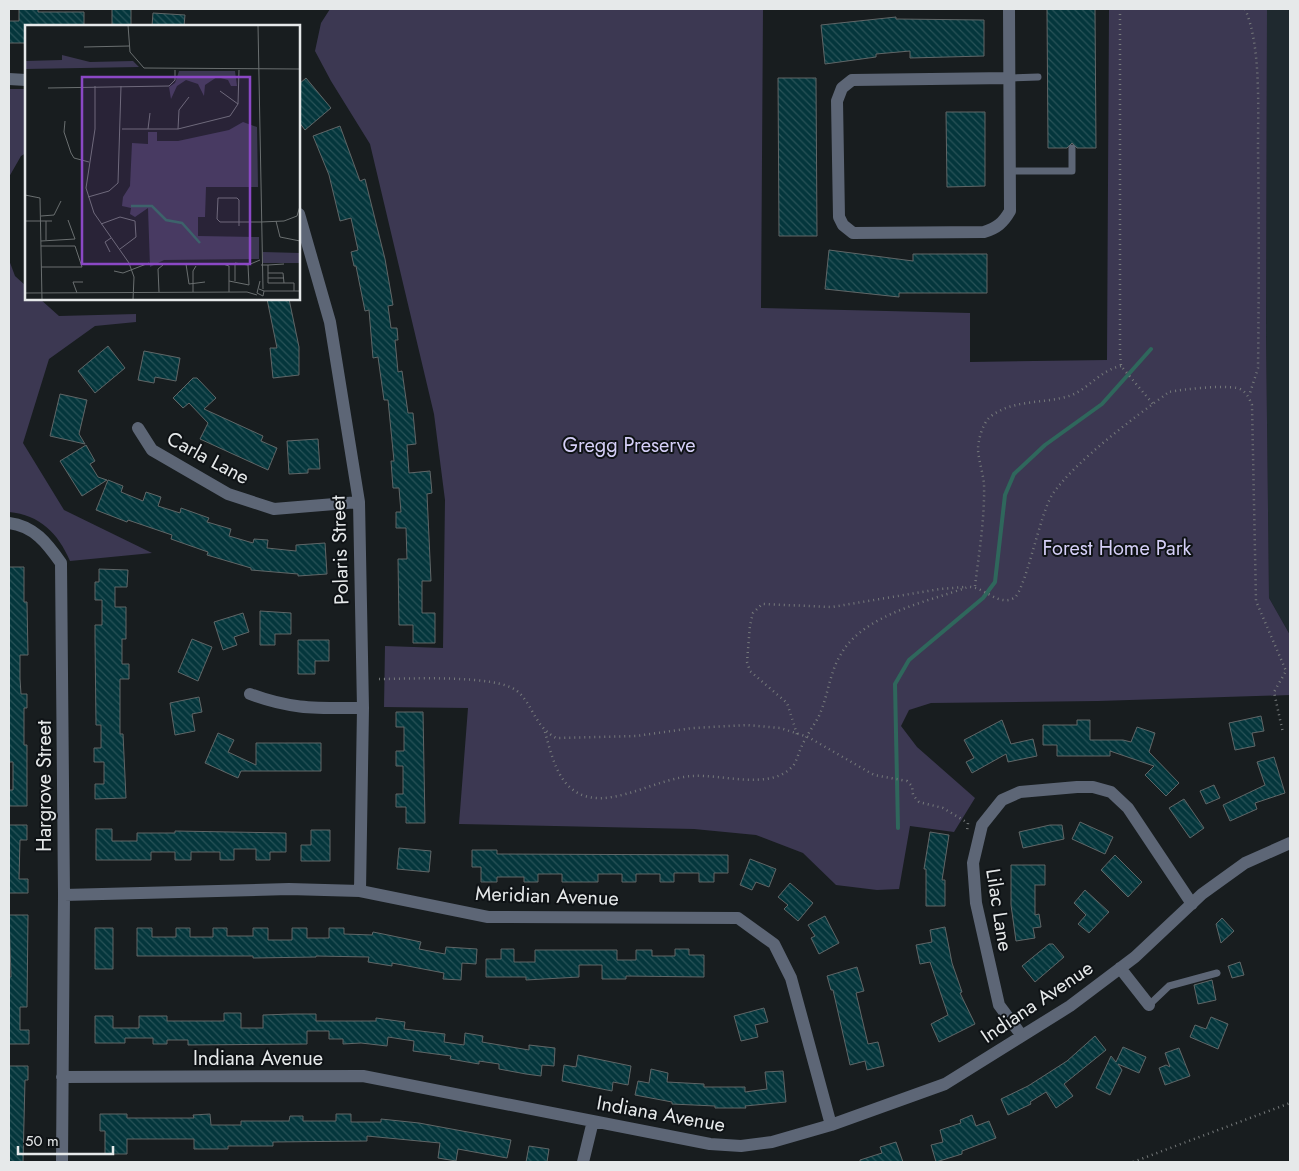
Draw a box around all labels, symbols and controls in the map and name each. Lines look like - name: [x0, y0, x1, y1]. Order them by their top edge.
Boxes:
- inset map: [25, 25, 300, 300]
- street label: Carla Lane: [162, 424, 254, 492]
- park label: Gregg Preserve: [562, 431, 696, 460]
- street label: Polaris Street: [324, 495, 356, 605]
- park label: Forest Home Park: [1043, 534, 1192, 563]
- street label: Hargrove Street: [30, 720, 59, 852]
- street label: Lilac Lane: [978, 867, 1020, 953]
- street label: Meridian Avenue: [475, 879, 619, 913]
- street label: Indiana Avenue: [975, 954, 1099, 1050]
- street label: Indiana Avenue: [193, 1044, 323, 1073]
- street label: Indiana Avenue: [594, 1088, 728, 1140]
- scale bar: [18, 1124, 112, 1156]
- text: 50 m: [25, 1130, 59, 1152]

